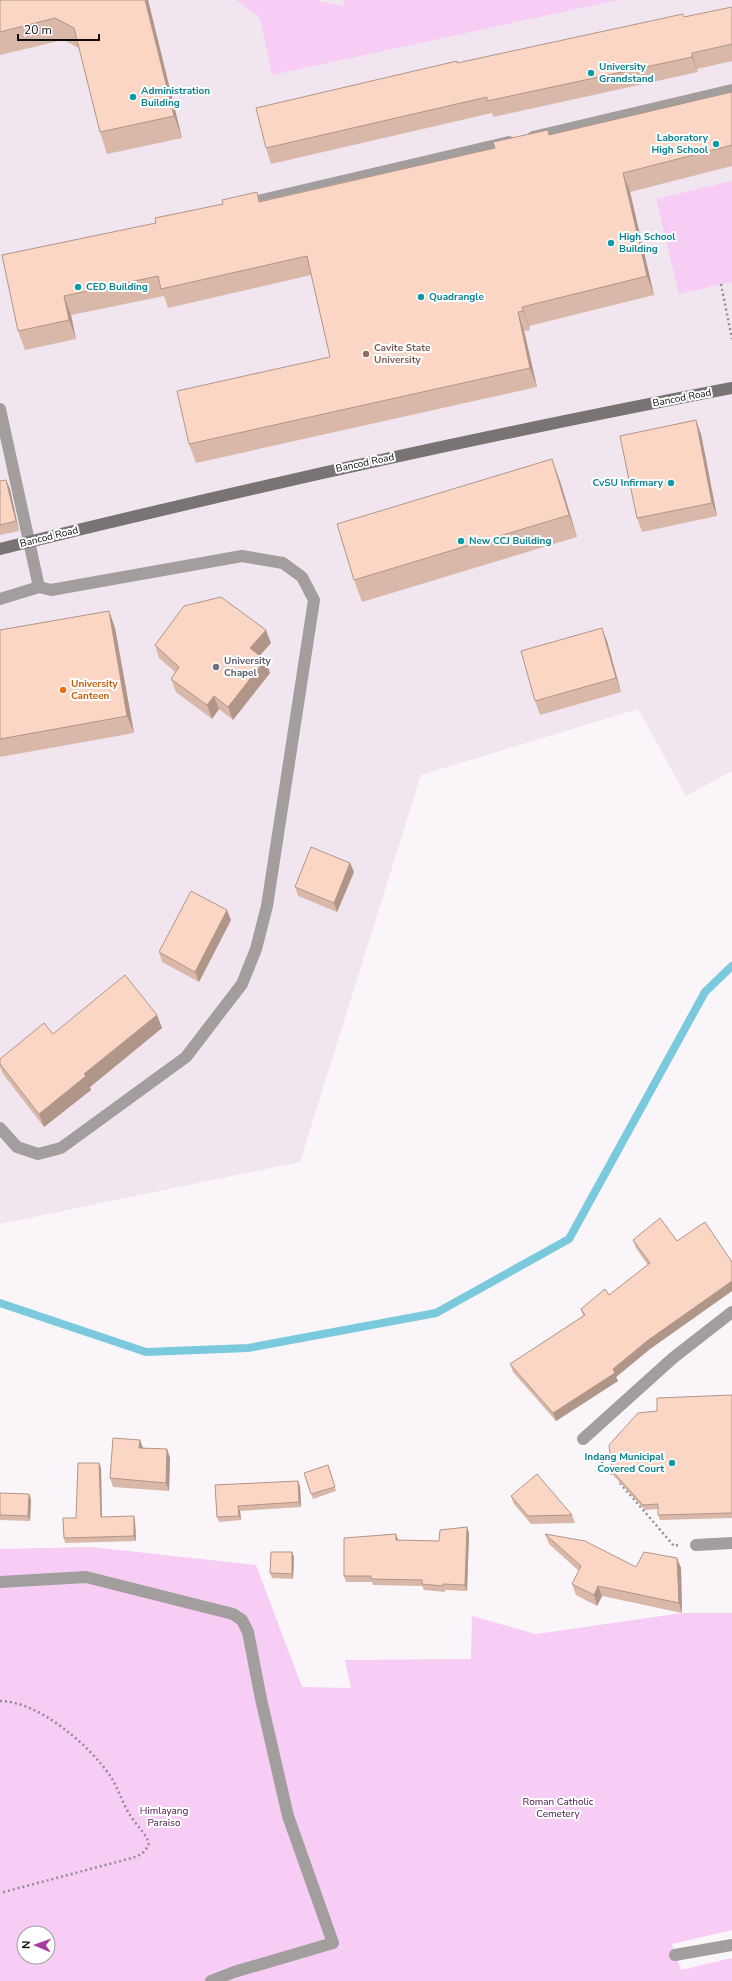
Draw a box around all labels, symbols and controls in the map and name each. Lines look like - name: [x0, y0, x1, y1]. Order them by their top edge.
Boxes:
- scale bar: [18, 16, 99, 42]
- text: 20 m: [24, 22, 52, 38]
- place label: University Grandstand: [599, 60, 654, 86]
- marker: University Grandstand: [586, 68, 596, 78]
- place label: Administration Building: [141, 84, 210, 110]
- marker: Administration Building: [128, 92, 138, 102]
- place label: Laboratory High School: [652, 131, 709, 157]
- marker: Laboratory High School: [711, 139, 721, 149]
- place label: High School Building: [619, 230, 676, 256]
- marker: High School Building: [606, 238, 616, 248]
- place label: CED Building: [86, 280, 148, 294]
- marker: CED Building: [73, 282, 83, 292]
- place label: Quadrangle: [429, 290, 484, 304]
- marker: Quadrangle: [416, 292, 426, 302]
- place label: Cavite State University: [374, 341, 431, 367]
- marker: Cavite State University: [361, 349, 371, 359]
- street label: Bancod Road: [651, 385, 713, 411]
- street label: Bancod Road: [334, 450, 396, 476]
- place label: CvSU Infirmary: [592, 476, 664, 490]
- marker: CvSU Infirmary: [666, 478, 676, 488]
- street label: Bancod Road: [18, 523, 80, 551]
- place label: New CCJ Building: [469, 534, 551, 548]
- marker: New CCJ Building: [456, 536, 466, 546]
- place label: University Chapel: [224, 654, 272, 680]
- marker: University Chapel: [211, 662, 221, 672]
- place label: University Canteen: [71, 677, 119, 703]
- marker: University Canteen: [58, 685, 68, 695]
- place label: Indang Municipal Covered Court: [584, 1450, 665, 1476]
- marker: Indang Municipal Covered Court: [667, 1458, 677, 1468]
- park label: Roman Catholic Cemetery: [523, 1795, 594, 1821]
- park label: Himlayang Paraiso: [140, 1804, 188, 1830]
- north arrow: [16, 1925, 56, 1965]
- text: N: [19, 1940, 34, 1949]

